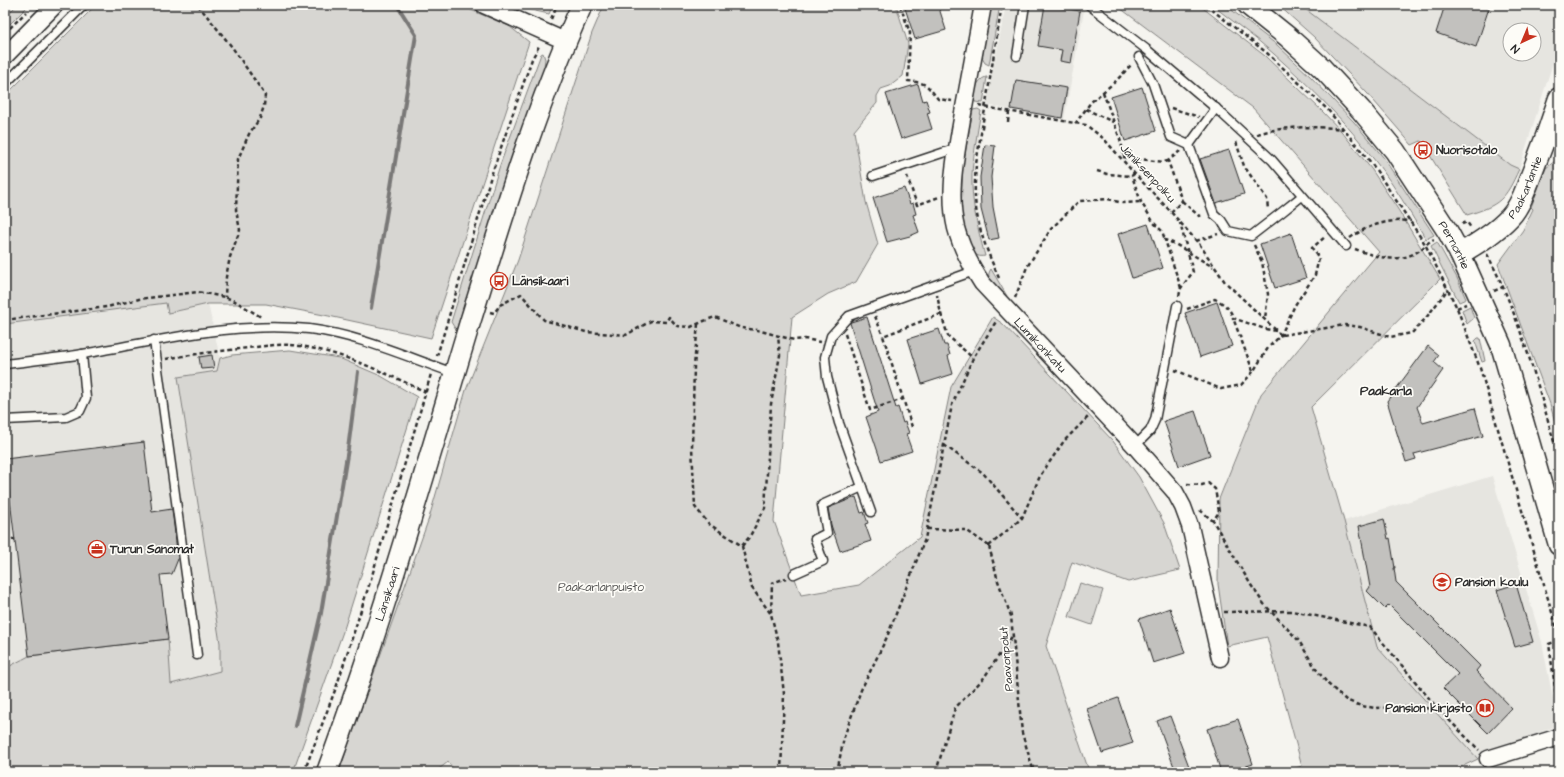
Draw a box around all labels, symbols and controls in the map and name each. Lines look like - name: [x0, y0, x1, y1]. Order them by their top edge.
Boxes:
- north arrow: [1502, 22, 1542, 62]
- text: N: [1508, 41, 1523, 57]
- street label: Jäniksenpolku: [1116, 140, 1179, 207]
- bus stop icon: Nuorisotalo: [1413, 140, 1433, 160]
- place label: Nuorisotalo: [1436, 142, 1497, 159]
- street label: Paakarlantie: [1504, 153, 1547, 223]
- street label: Pernontie: [1434, 218, 1474, 272]
- bus stop icon: Länsikaari: [489, 271, 509, 291]
- place label: Länsikaari: [512, 273, 568, 290]
- street label: Lumikonkatu: [1010, 314, 1070, 377]
- district label: Paakarla: [1360, 382, 1412, 400]
- office icon: Turun Sanomat: [87, 539, 107, 559]
- place label: Turun Sanomat: [109, 541, 194, 558]
- street label: Länsikaari: [371, 565, 405, 624]
- school or university icon: Pansion koulu: [1432, 572, 1452, 592]
- place label: Pansion koulu: [1455, 574, 1528, 591]
- park label: Paakarlanpuisto: [558, 579, 644, 596]
- street label: Paavonpolut: [995, 626, 1018, 692]
- library icon: Pansion kirjasto: [1475, 698, 1495, 718]
- place label: Pansion kirjasto: [1385, 700, 1472, 718]

